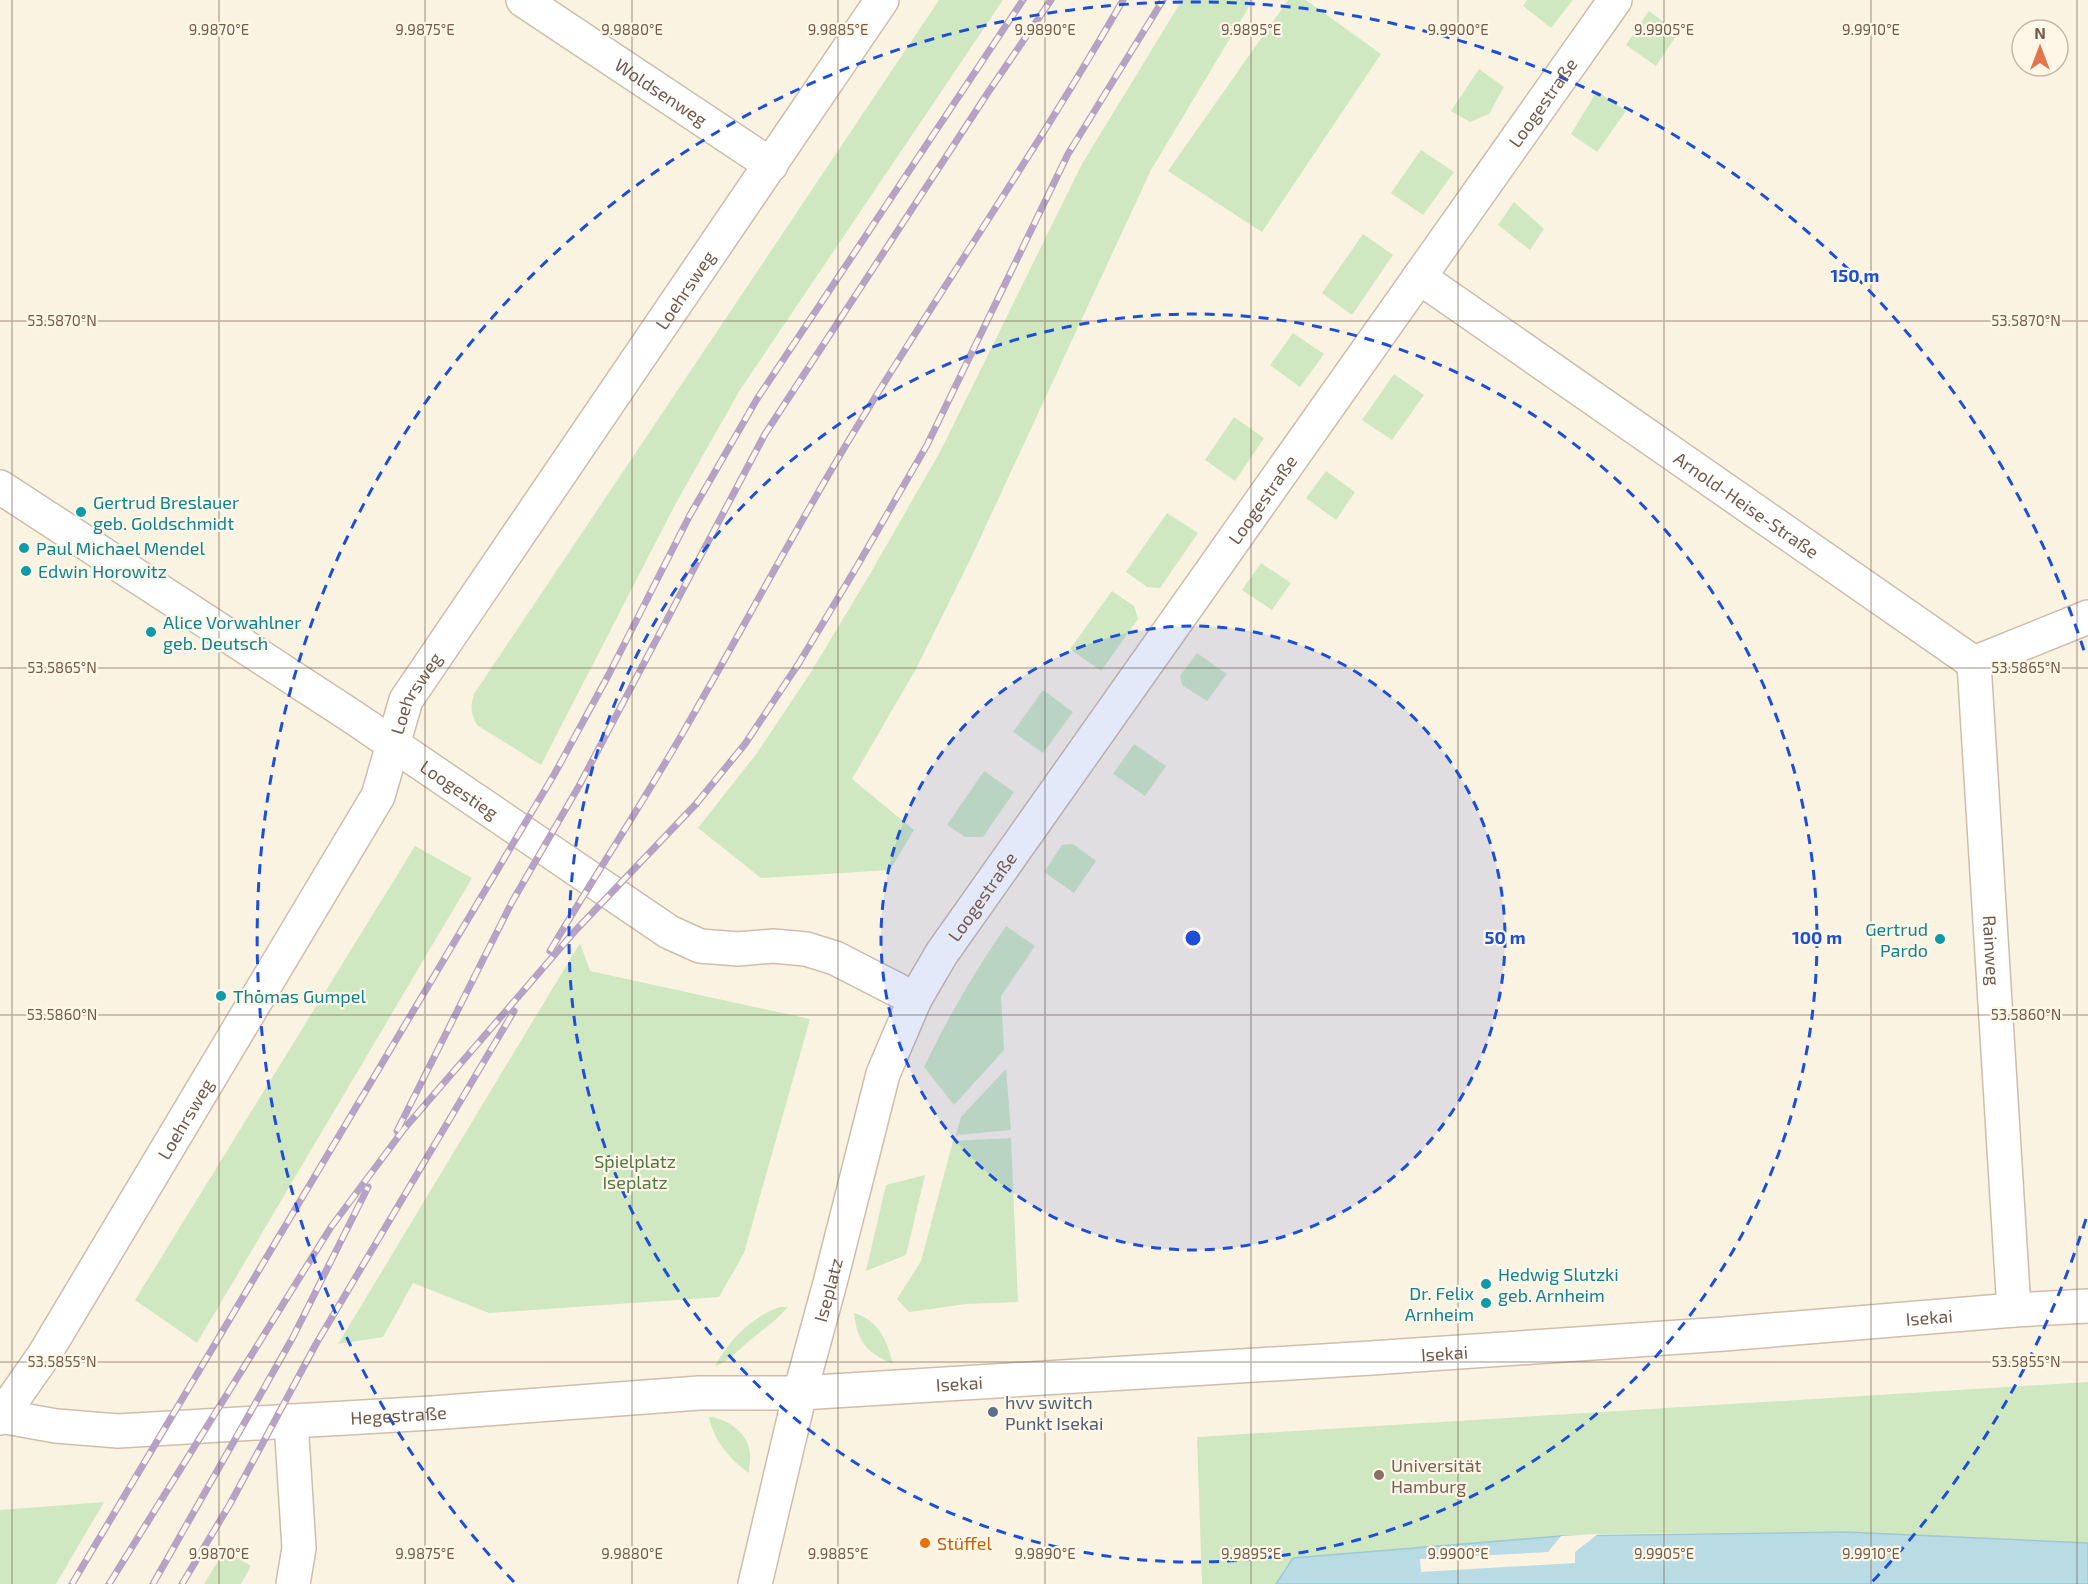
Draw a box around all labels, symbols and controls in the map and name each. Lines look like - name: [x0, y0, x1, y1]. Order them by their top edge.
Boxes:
- north arrow: [2010, 18, 2070, 78]
- text: 9.9870°E: [189, 20, 249, 38]
- text: 9.9875°E: [395, 20, 455, 38]
- text: 9.9880°E: [601, 20, 663, 38]
- text: 9.9885°E: [808, 20, 868, 38]
- text: 9.9890°E: [1014, 20, 1076, 38]
- text: 9.9895°E: [1221, 20, 1281, 38]
- text: 9.9900°E: [1427, 20, 1489, 38]
- text: 9.9905°E: [1634, 20, 1694, 38]
- text: 9.9910°E: [1842, 20, 1900, 38]
- text: N: [2034, 23, 2046, 42]
- street label: Woldsenweg: [611, 53, 712, 131]
- street label: Loogestraße: [1504, 54, 1582, 151]
- street label: Loehrsweg: [650, 246, 719, 333]
- text: 150 m: [1831, 264, 1879, 286]
- text: 53.5870°N: [27, 311, 97, 329]
- text: 53.5870°N: [1991, 311, 2061, 329]
- street label: Arnold-Heise-Straße: [1670, 447, 1823, 563]
- street label: Loogestraße: [1223, 450, 1301, 548]
- place label: Gertrud Breslauer geb. Goldschmidt: [93, 491, 239, 534]
- marker: Gertrud Breslauer geb. Goldschmidt: [74, 505, 88, 519]
- place label: Paul Michael Mendel: [36, 537, 205, 559]
- marker: Paul Michael Mendel: [17, 541, 31, 555]
- place label: Edwin Horowitz: [38, 560, 167, 582]
- marker: Edwin Horowitz: [19, 564, 33, 578]
- place label: Alice Vorwahlner geb. Deutsch: [163, 611, 301, 654]
- marker: Alice Vorwahlner geb. Deutsch: [144, 625, 158, 639]
- street label: Loehrsweg: [386, 648, 446, 737]
- text: 53.5865°N: [27, 658, 97, 676]
- text: 53.5865°N: [1991, 658, 2061, 676]
- street label: Loogestieg: [416, 755, 503, 824]
- street label: Loogestraße: [943, 847, 1021, 945]
- street label: Rainweg: [1979, 915, 2005, 986]
- place label: Gertrud Pardo: [1865, 918, 1928, 961]
- text: 50 m: [1484, 926, 1526, 948]
- text: 100 m: [1792, 926, 1842, 948]
- centre of rings: [1183, 928, 1203, 948]
- marker: Gertrud Pardo: [1933, 932, 1947, 946]
- place label: Thomas Gumpel: [233, 985, 366, 1007]
- marker: Thomas Gumpel: [214, 989, 228, 1003]
- text: 53.5860°N: [27, 1005, 97, 1023]
- text: 53.5860°N: [1991, 1005, 2061, 1023]
- street label: Loehrsweg: [152, 1074, 218, 1163]
- park label: Spielplatz Iseplatz: [594, 1150, 676, 1193]
- street label: Iseplatz: [809, 1256, 847, 1324]
- place label: Hedwig Slutzki geb. Arnheim: [1498, 1263, 1619, 1306]
- marker: Hedwig Slutzki geb. Arnheim: [1479, 1277, 1493, 1291]
- place label: Dr. Felix Arnheim: [1405, 1282, 1474, 1325]
- marker: Dr. Felix Arnheim: [1479, 1296, 1493, 1310]
- street label: Isekai: [1905, 1304, 1953, 1330]
- street label: Isekai: [1420, 1340, 1469, 1366]
- text: 53.5855°N: [27, 1352, 97, 1370]
- text: 53.5855°N: [1991, 1352, 2061, 1370]
- street label: Isekai: [935, 1371, 984, 1396]
- place label: hvv switch Punkt Isekai: [1005, 1391, 1103, 1434]
- street label: Hegestraße: [350, 1401, 447, 1429]
- marker: hvv switch Punkt Isekai: [986, 1405, 1000, 1419]
- place label: Universität Hamburg: [1391, 1454, 1482, 1497]
- marker: Universität Hamburg: [1372, 1468, 1386, 1482]
- place label: Stüffel: [937, 1532, 992, 1554]
- marker: Stüffel: [918, 1536, 932, 1550]
- text: 9.9870°E: [189, 1544, 249, 1562]
- text: 9.9875°E: [395, 1544, 455, 1562]
- text: 9.9880°E: [601, 1544, 663, 1562]
- text: 9.9885°E: [808, 1544, 868, 1562]
- text: 9.9890°E: [1014, 1544, 1076, 1562]
- text: 9.9895°E: [1221, 1544, 1281, 1562]
- text: 9.9900°E: [1427, 1544, 1489, 1562]
- text: 9.9905°E: [1634, 1544, 1694, 1562]
- text: 9.9910°E: [1842, 1544, 1900, 1562]

